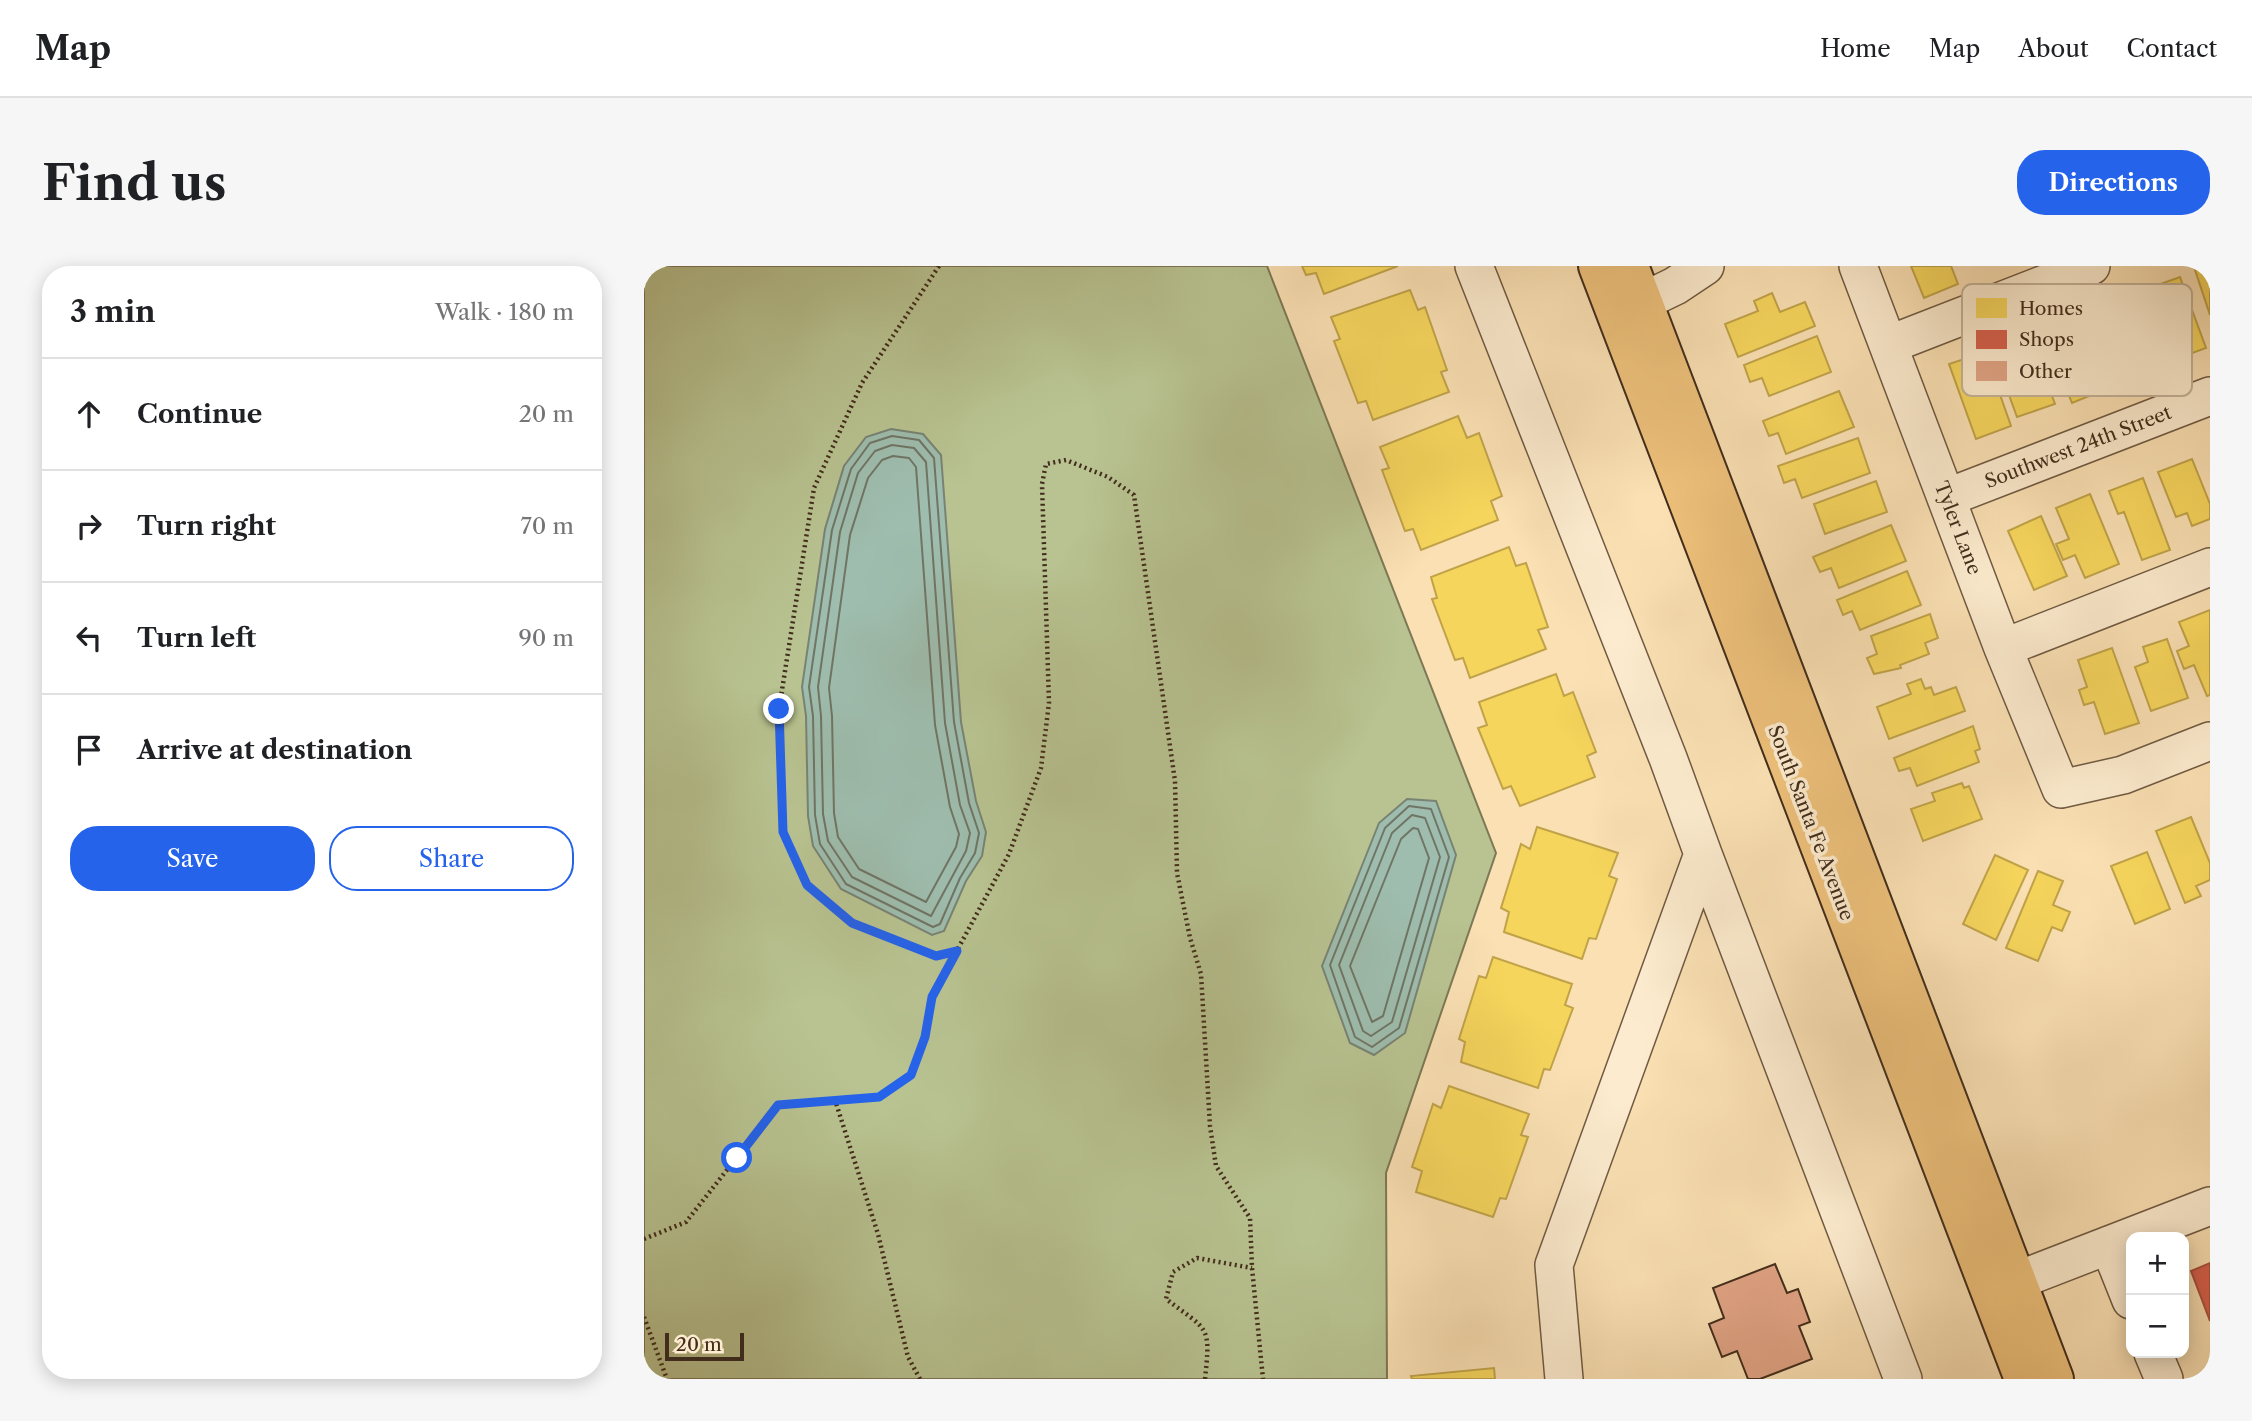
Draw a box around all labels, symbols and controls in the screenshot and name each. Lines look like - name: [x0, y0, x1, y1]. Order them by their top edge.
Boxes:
- text: Map: [35, 28, 111, 69]
- text: Home: [1820, 34, 1891, 63]
- text: Map: [1929, 34, 1980, 63]
- text: About: [2018, 34, 2089, 63]
- text: Contact: [2127, 34, 2217, 63]
- button: Directions: [2017, 150, 2210, 215]
- text: Find us: [42, 152, 226, 213]
- legend: [1962, 284, 2192, 396]
- text: 3 min: [70, 293, 156, 330]
- text: Homes: [2019, 297, 2083, 320]
- text: Walk · 180 m: [435, 298, 574, 326]
- text: Shops: [2019, 328, 2074, 351]
- text: Other: [2019, 360, 2072, 383]
- icon: ahead: [70, 395, 108, 433]
- text: Continue: [137, 398, 262, 430]
- text: 20 m: [519, 400, 574, 428]
- street label: Southwest 24th Street: [1981, 401, 2175, 493]
- street label: Tyler Lane: [1930, 478, 1986, 578]
- icon: right: [70, 507, 108, 545]
- text: Turn right: [137, 510, 276, 542]
- text: 70 m: [521, 512, 574, 540]
- icon: left: [70, 619, 108, 657]
- text: Turn left: [137, 622, 256, 654]
- text: 90 m: [518, 624, 574, 652]
- route end: [763, 693, 794, 724]
- street label: South Santa Fe Avenue: [1763, 722, 1859, 924]
- icon: arrive: [70, 731, 108, 769]
- text: Arrive at destination: [137, 734, 412, 766]
- button: Save: [70, 826, 315, 891]
- button: Share: [329, 826, 574, 891]
- route start: [721, 1142, 752, 1173]
- map controls: [2126, 1232, 2189, 1358]
- button: +: [2126, 1232, 2189, 1295]
- button: −: [2126, 1295, 2189, 1358]
- scale bar: [665, 1330, 744, 1362]
- text: 20 m: [676, 1333, 722, 1356]

